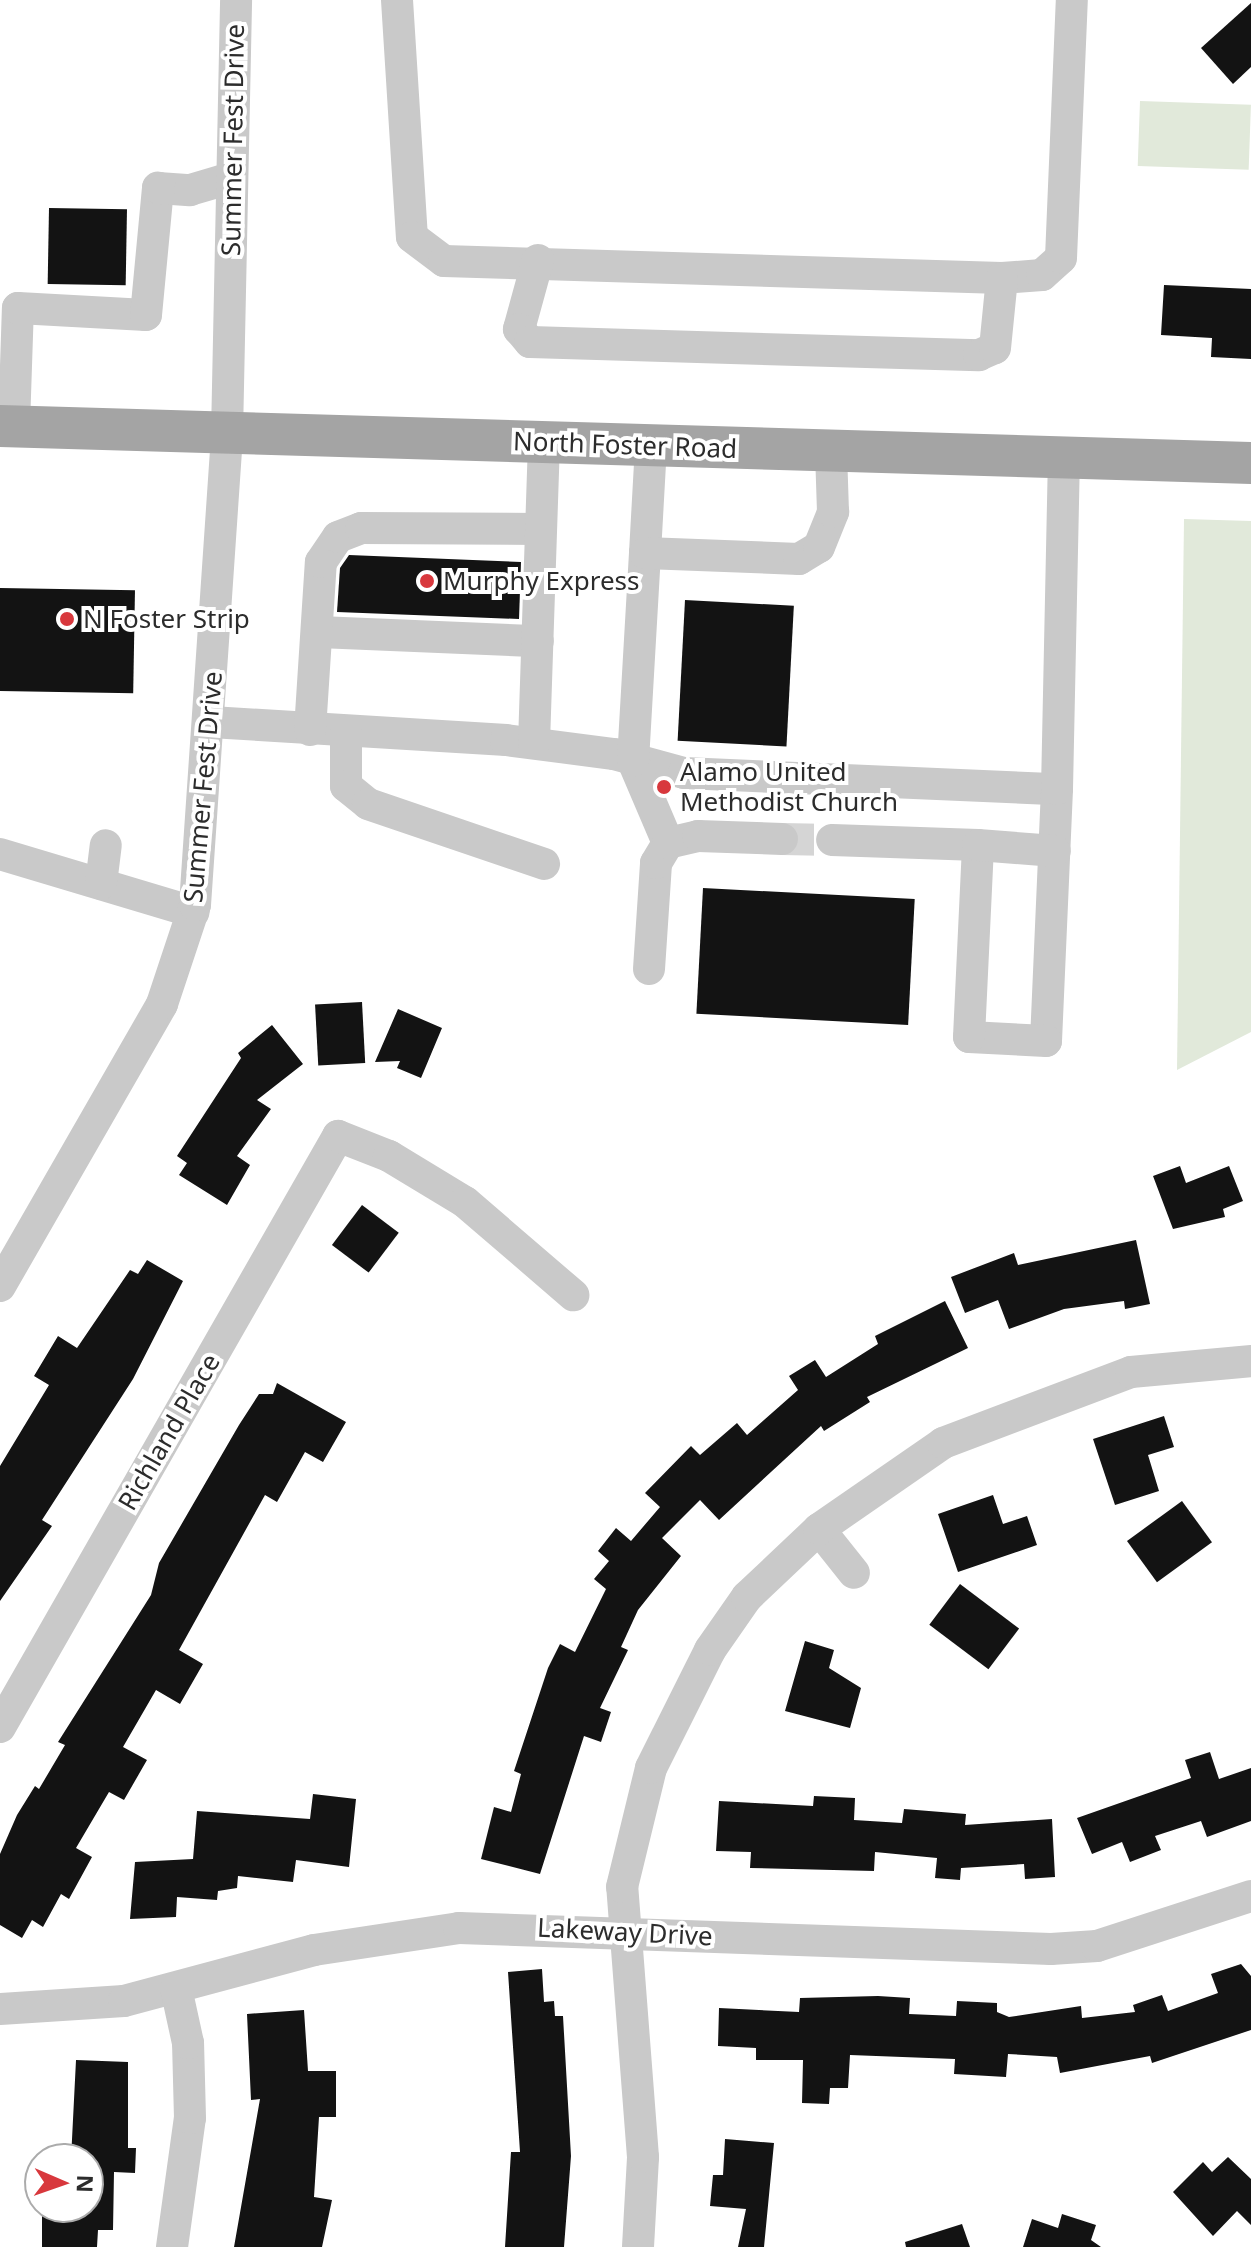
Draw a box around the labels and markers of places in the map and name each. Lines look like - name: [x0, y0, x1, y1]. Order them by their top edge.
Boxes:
- place label: Murphy Express: [443, 565, 639, 597]
- marker: Murphy Express: [418, 572, 436, 590]
- place label: N Foster Strip: [83, 603, 250, 635]
- marker: N Foster Strip: [58, 610, 76, 628]
- place label: Alamo United Methodist Church: [680, 756, 898, 818]
- marker: Alamo United Methodist Church: [655, 778, 673, 796]

